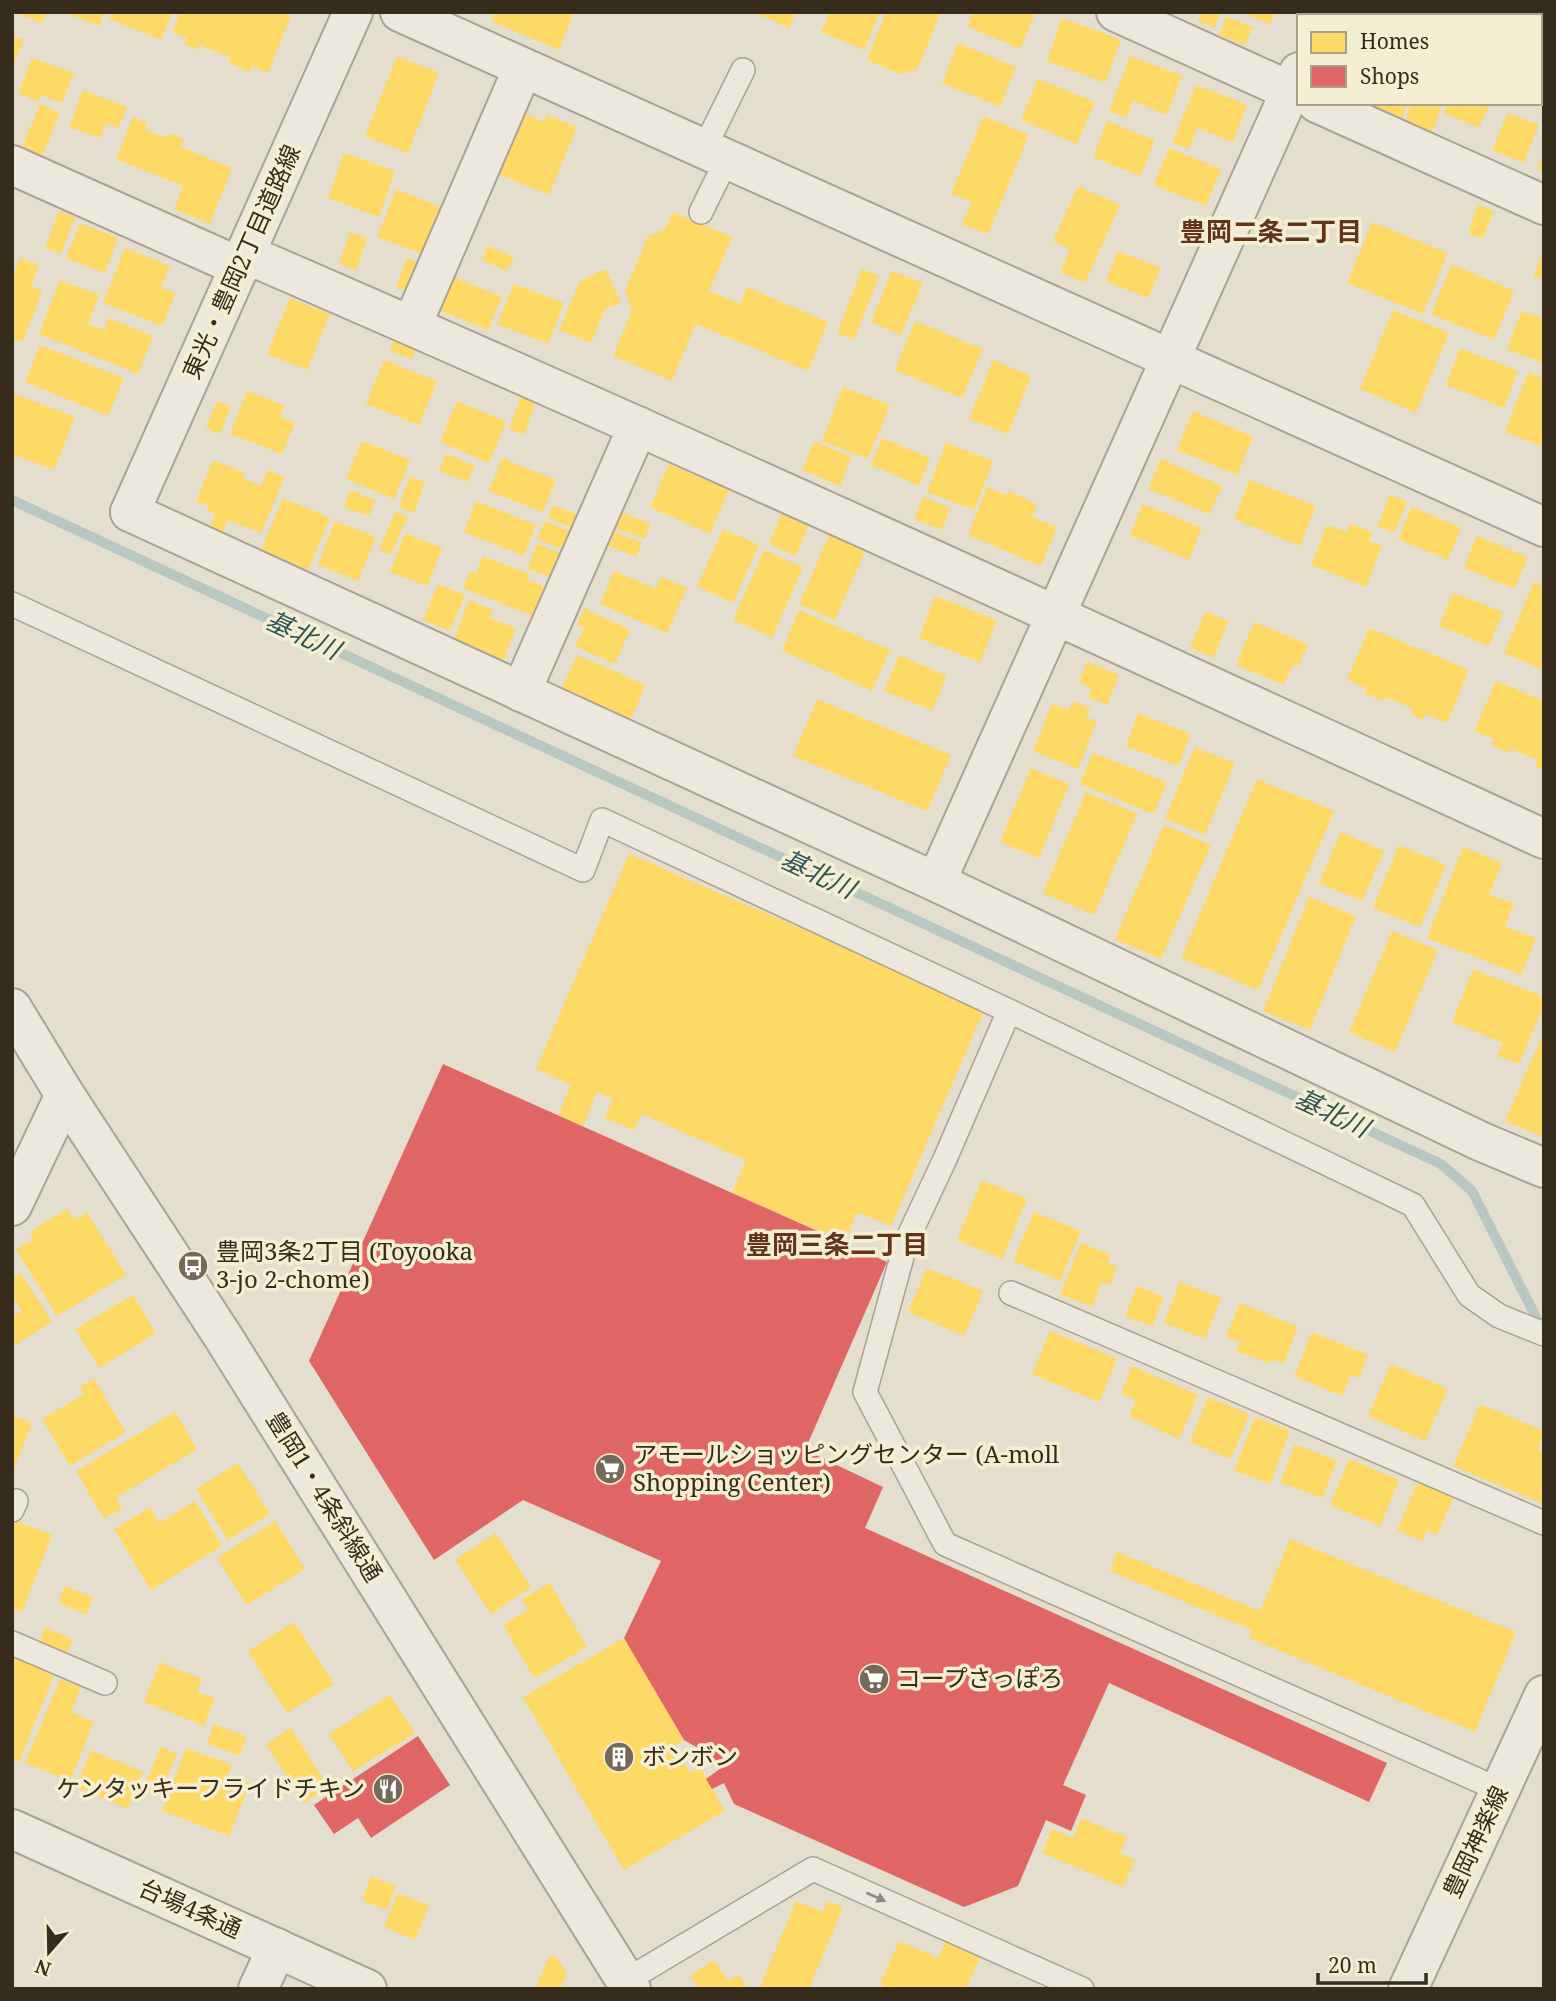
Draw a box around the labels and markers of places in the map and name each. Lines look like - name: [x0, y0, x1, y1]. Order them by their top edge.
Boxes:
- place label: 豊岡3条2丁目 (Toyooka 3-jo 2-chome): [216, 1234, 473, 1295]
- bus stop icon: 豊岡3条2丁目 (Toyooka 3-jo 2-chome): [176, 1249, 210, 1283]
- place label: アモールショッピングセンター (A-moll Shopping Center): [633, 1437, 1060, 1498]
- supermarket icon: アモールショッピングセンター (A-moll Shopping Center): [593, 1452, 627, 1486]
- place label: コープさっぽろ: [897, 1661, 1064, 1694]
- supermarket icon: コープさっぽろ: [857, 1662, 891, 1696]
- place label: ボンボン: [642, 1739, 738, 1772]
- building icon: ボンボン: [602, 1740, 636, 1774]
- place label: ケンタッキーフライドチキン: [56, 1771, 365, 1804]
- restaurant icon: ケンタッキーフライドチキン: [371, 1772, 405, 1806]

